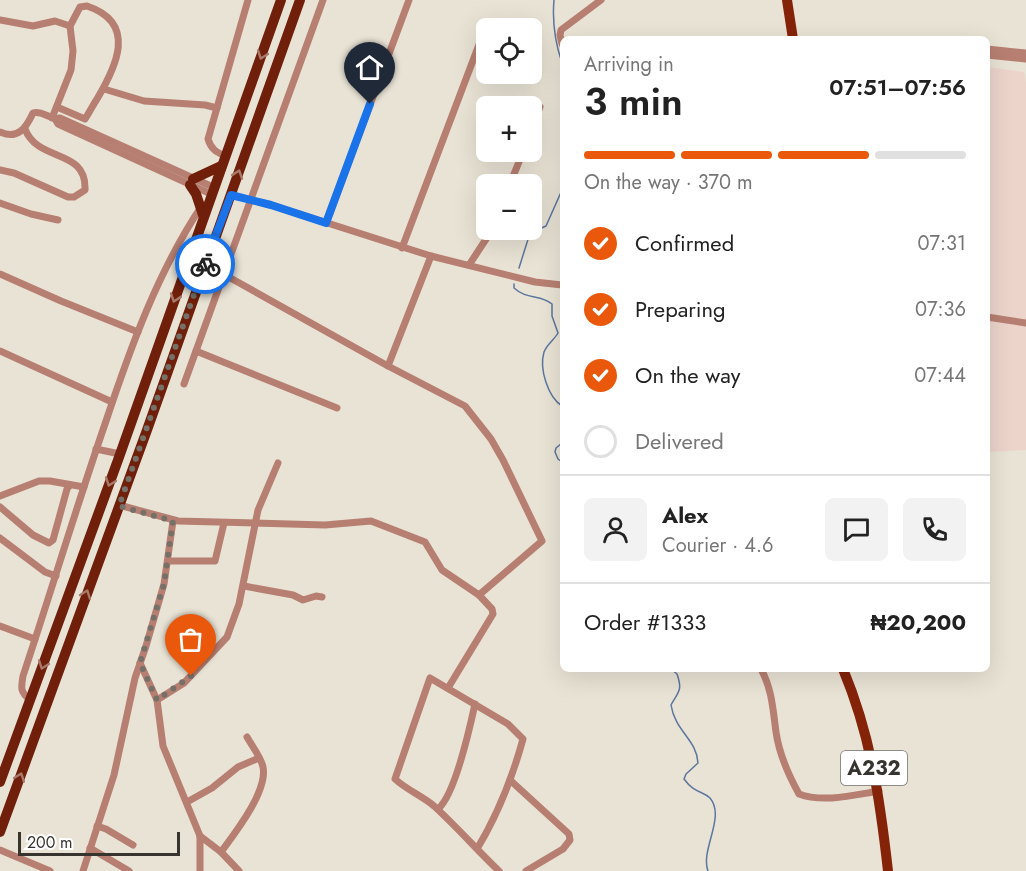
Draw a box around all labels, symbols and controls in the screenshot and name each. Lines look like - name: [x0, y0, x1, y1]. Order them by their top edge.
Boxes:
- map controls: [476, 18, 542, 240]
- button: locate: [476, 18, 542, 84]
- pin: [344, 42, 395, 104]
- one-way arrow: [256, 49, 269, 60]
- text: Arriving in: [584, 50, 674, 79]
- icon: home: [353, 51, 386, 84]
- text: 07:51–07:56: [829, 71, 966, 103]
- text: 3 min: [584, 73, 683, 130]
- button: +: [476, 96, 542, 162]
- text: On the way · 370 m: [584, 168, 753, 197]
- one-way arrow: [231, 169, 243, 180]
- button: −: [476, 174, 542, 240]
- icon: check: [584, 227, 617, 260]
- text: Confirmed: [635, 227, 734, 259]
- text: 07:31: [918, 229, 966, 258]
- courier: [175, 234, 235, 294]
- icon: bike: [189, 248, 222, 281]
- one-way arrow: [169, 292, 182, 303]
- icon: check: [584, 293, 617, 326]
- text: Preparing: [635, 293, 726, 325]
- text: 07:36: [915, 295, 966, 324]
- icon: check: [584, 359, 617, 392]
- text: On the way: [635, 359, 740, 391]
- text: 07:44: [914, 361, 966, 390]
- text: Delivered: [635, 425, 724, 457]
- one-way arrow: [104, 476, 117, 487]
- button: person: [584, 498, 647, 561]
- button: chat: [825, 498, 888, 561]
- button: phone: [903, 498, 966, 561]
- text: Alex: [662, 499, 708, 531]
- text: Courier · 4.6: [662, 531, 774, 560]
- one-way arrow: [79, 589, 92, 600]
- text: Order #1333: [584, 606, 706, 638]
- text: ₦20,200: [870, 606, 966, 638]
- pin: [165, 614, 216, 676]
- icon: bag: [174, 623, 207, 656]
- one-way arrow: [37, 659, 50, 670]
- road number: A232: [841, 751, 907, 785]
- one-way arrow: [12, 772, 25, 783]
- scale bar: [18, 829, 180, 856]
- text: 200 m: [27, 831, 73, 854]

